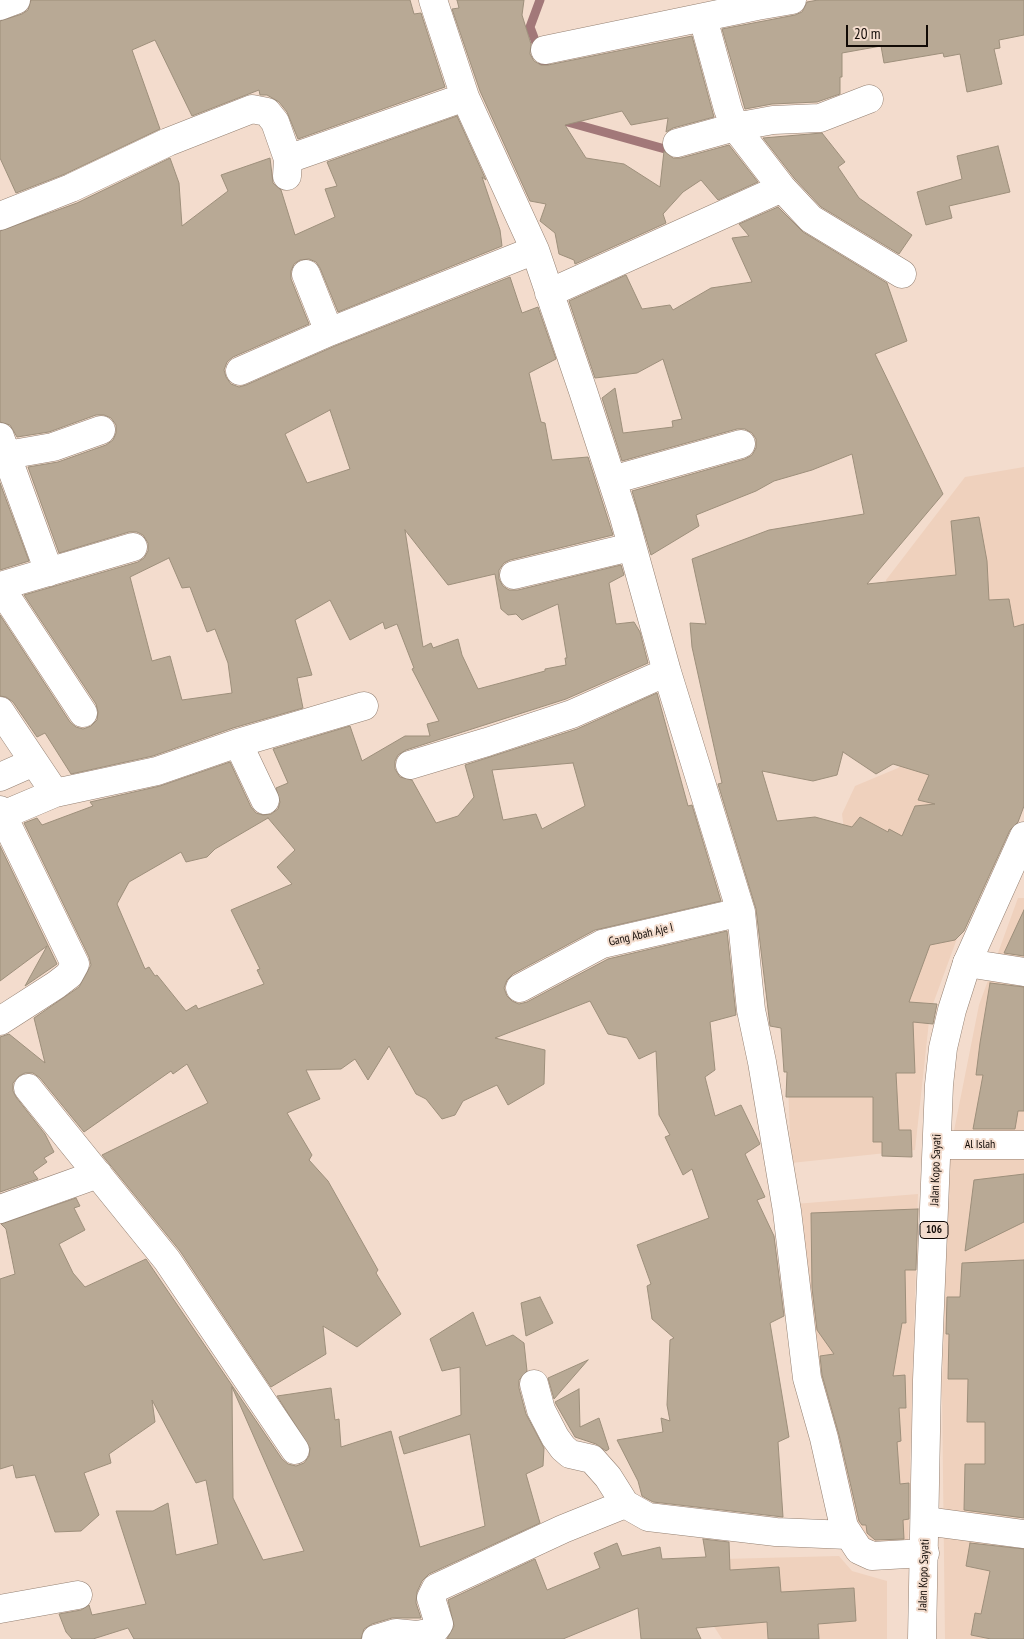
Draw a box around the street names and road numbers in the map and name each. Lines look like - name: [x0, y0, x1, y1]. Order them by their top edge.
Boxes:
- street label: Gang Abah Aje I: [607, 921, 675, 949]
- street label: Jalan Kopo Sayati: [928, 1134, 944, 1206]
- street label: Al Islah: [965, 1138, 995, 1152]
- road number: 106: [920, 1222, 948, 1238]
- street label: Jalan Kopo Sayati: [916, 1539, 932, 1611]

